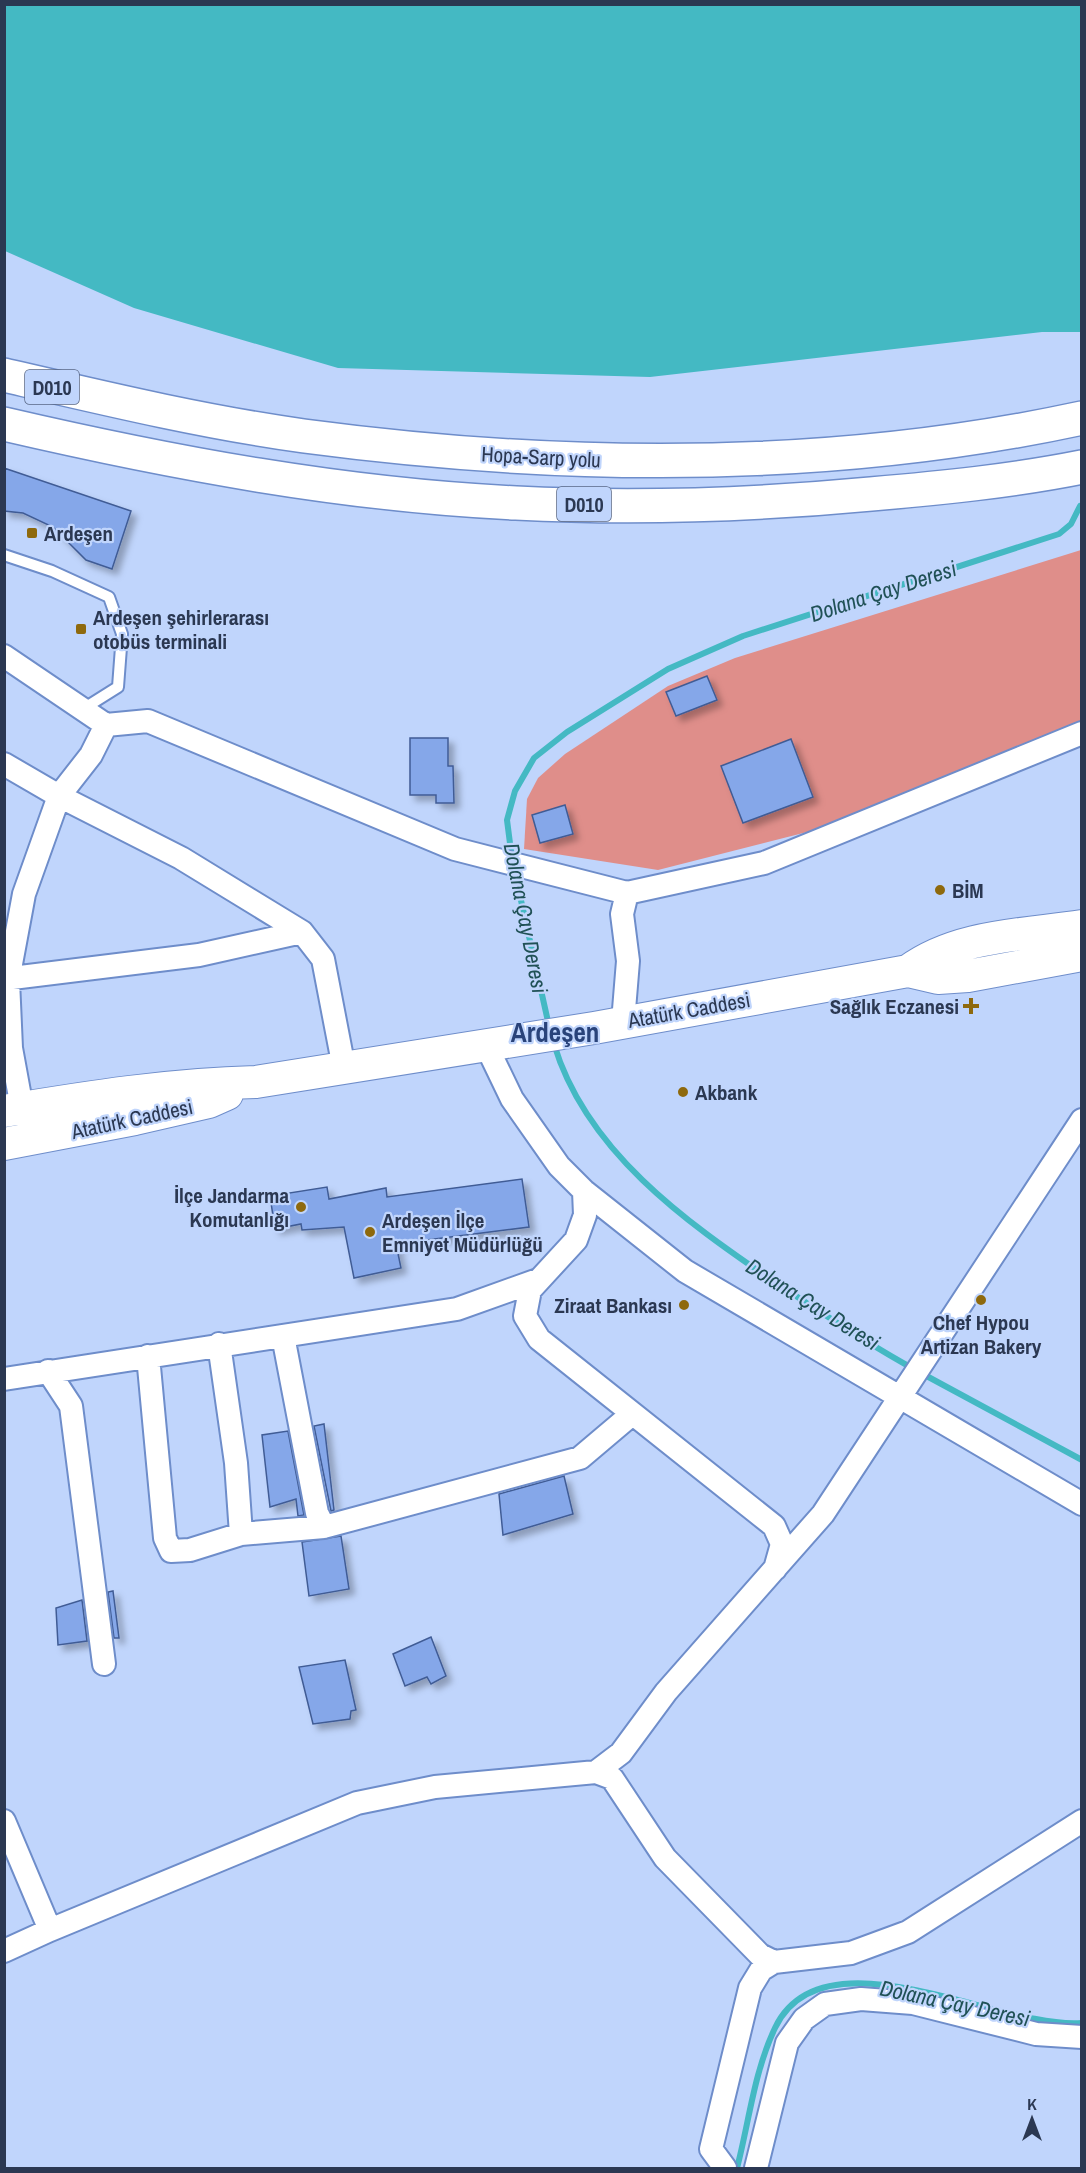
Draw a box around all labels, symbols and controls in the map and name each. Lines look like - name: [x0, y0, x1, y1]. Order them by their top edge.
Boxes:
- road number: D010: [25, 370, 79, 404]
- street label: Hopa-Sarp yolu: [481, 439, 601, 475]
- road number: D010: [557, 487, 611, 521]
- place label: Ardeşen: [44, 519, 113, 548]
- marker: Ardeşen: [25, 526, 39, 540]
- water label: Dolana Çay Deresi: [806, 553, 960, 629]
- place label: Ardeşen şehirlerarası otobüs terminali: [93, 603, 269, 656]
- marker: Ardeşen şehirlerarası otobüs terminali: [74, 622, 88, 636]
- water label: Dolana Çay Deresi: [497, 840, 555, 996]
- place label: BİM: [952, 876, 984, 905]
- marker: BİM: [933, 883, 947, 897]
- street label: Atatürk Caddesi: [625, 985, 752, 1035]
- place label: Sağlık Eczanesi: [830, 992, 959, 1021]
- marker: Sağlık Eczanesi: [964, 999, 978, 1013]
- district label: Ardeşen: [511, 1014, 599, 1050]
- place label: Akbank: [695, 1078, 758, 1107]
- marker: Akbank: [676, 1085, 690, 1099]
- street label: Atatürk Caddesi: [68, 1092, 195, 1146]
- place label: İlçe Jandarma Komutanlığı: [174, 1181, 289, 1234]
- marker: İlçe Jandarma Komutanlığı: [294, 1200, 308, 1214]
- place label: Ardeşen İlçe Emniyet Müdürlüğü: [382, 1206, 543, 1259]
- marker: Ardeşen İlçe Emniyet Müdürlüğü: [363, 1225, 377, 1239]
- water label: Dolana Çay Deresi: [740, 1251, 886, 1357]
- place label: Ziraat Bankası: [554, 1291, 672, 1320]
- marker: Chef Hypou Artizan Bakery: [974, 1293, 988, 1307]
- marker: Ziraat Bankası: [677, 1298, 691, 1312]
- place label: Chef Hypou Artizan Bakery: [921, 1308, 1042, 1361]
- water label: Dolana Çay Deresi: [877, 1972, 1033, 2034]
- north arrow: [1002, 2089, 1062, 2149]
- text: K: [1027, 2093, 1037, 2115]

